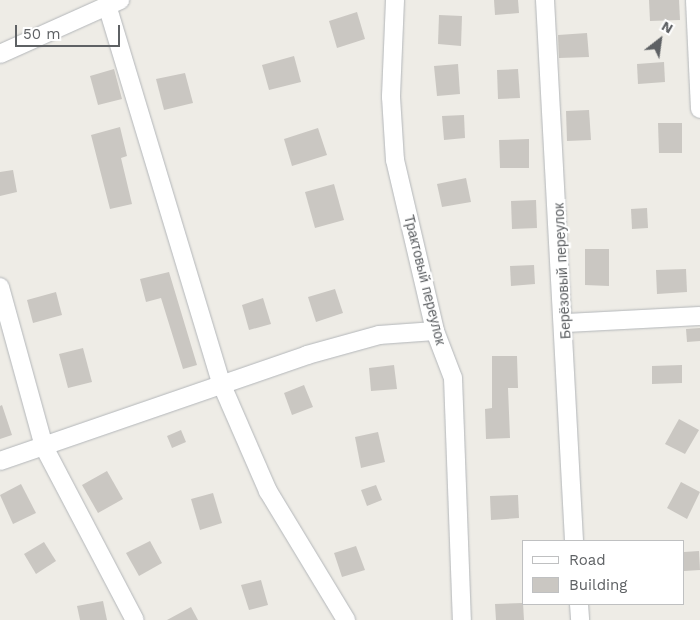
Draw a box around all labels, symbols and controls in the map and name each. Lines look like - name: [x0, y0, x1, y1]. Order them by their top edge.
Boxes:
- scale bar: [18, 15, 122, 47]
- north arrow: [635, 15, 685, 65]
- text: N: [659, 17, 676, 37]
- text: 50 m: [23, 25, 60, 43]
- street label: Берёзовый переулок: [550, 202, 574, 340]
- street label: Трактовый переулок: [401, 213, 449, 347]
- legend: [522, 540, 685, 605]
- text: Road: [569, 551, 606, 569]
- text: Building: [569, 576, 627, 594]

